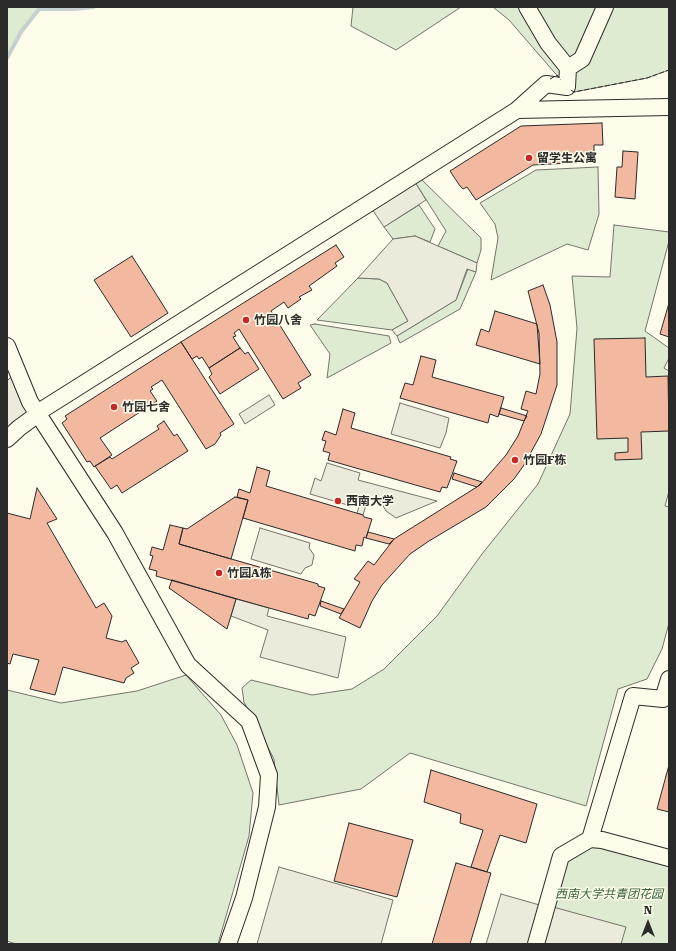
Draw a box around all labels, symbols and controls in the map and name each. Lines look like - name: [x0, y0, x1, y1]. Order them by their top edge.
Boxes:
- place label: 留学生公寓: [537, 151, 597, 165]
- marker: 留学生公寓: [524, 153, 534, 163]
- place label: 竹园八舍: [254, 313, 302, 327]
- marker: 竹园八舍: [241, 315, 251, 325]
- place label: 竹园七舍: [122, 400, 170, 414]
- marker: 竹园七舍: [109, 402, 119, 412]
- place label: 竹园F栋: [523, 453, 566, 467]
- marker: 竹园F栋: [510, 455, 520, 465]
- place label: 西南大学: [346, 494, 394, 508]
- marker: 西南大学: [333, 496, 343, 506]
- place label: 竹园A栋: [227, 566, 272, 580]
- marker: 竹园A栋: [214, 568, 224, 578]
- park label: 西南大学共青团花园: [555, 887, 663, 901]
- north arrow: [628, 903, 668, 943]
- text: N: [644, 904, 652, 917]

